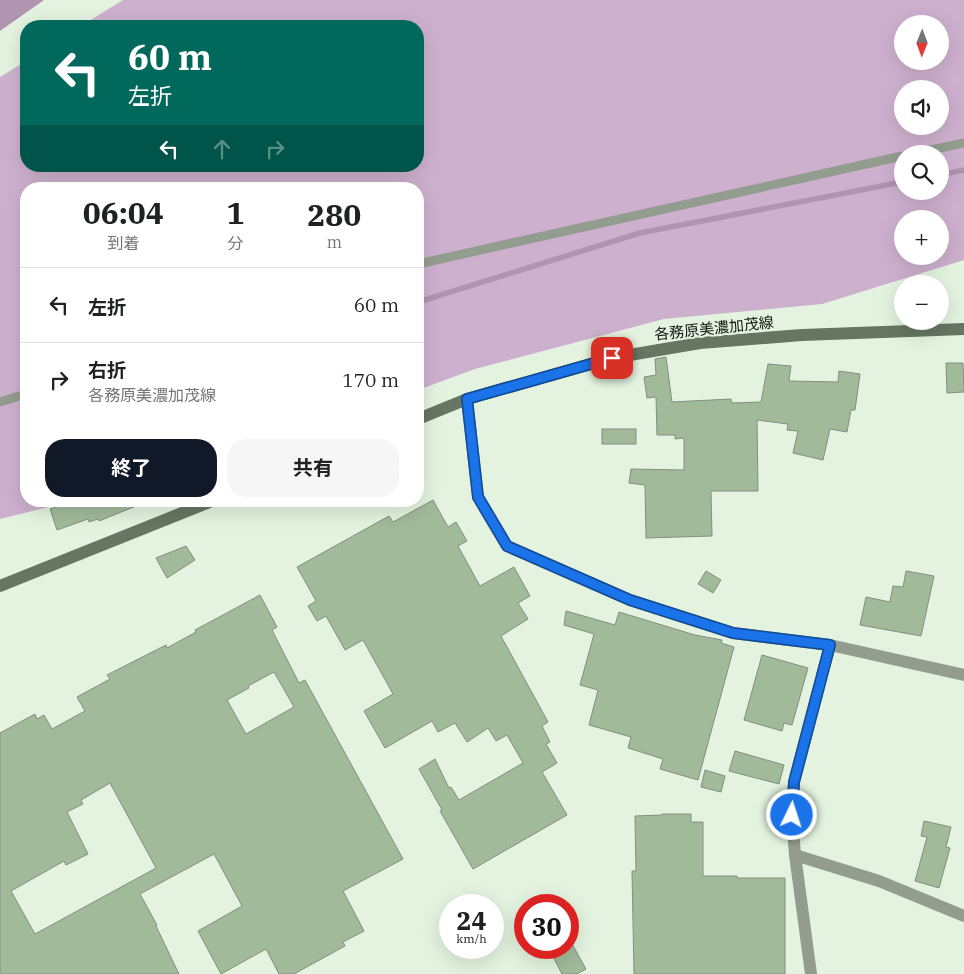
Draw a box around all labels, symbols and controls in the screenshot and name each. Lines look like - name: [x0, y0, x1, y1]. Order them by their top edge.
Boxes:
- north arrow: [894, 15, 949, 70]
- map controls: [894, 15, 949, 330]
- text: 60 m: [128, 34, 212, 80]
- icon: left: [45, 40, 110, 105]
- button: sound: [894, 80, 949, 135]
- text: 左折: [128, 81, 172, 110]
- icon: left: [155, 135, 183, 163]
- icon: ahead: [208, 135, 236, 163]
- icon: right: [261, 135, 289, 163]
- button: search: [894, 145, 949, 200]
- text: 06:04: [83, 193, 164, 232]
- text: 1: [227, 193, 245, 232]
- text: 280: [307, 195, 361, 234]
- button: +: [894, 210, 949, 265]
- text: m: [327, 232, 342, 252]
- text: 到着: [107, 233, 139, 253]
- text: 分: [228, 233, 244, 253]
- button: −: [894, 275, 949, 330]
- icon: left: [45, 291, 73, 319]
- text: 60 m: [354, 293, 399, 317]
- text: 左折: [88, 295, 126, 319]
- street label: 各務原美濃加茂線: [653, 312, 775, 344]
- pin: [591, 337, 633, 379]
- icon: arrive: [598, 344, 626, 372]
- text: 右折: [88, 358, 126, 382]
- icon: right: [45, 366, 73, 394]
- text: 170 m: [342, 368, 399, 392]
- text: 各務原美濃加茂線: [88, 385, 216, 405]
- button: 終了: [45, 439, 217, 497]
- button: 共有: [227, 439, 399, 497]
- position arrow: [765, 788, 817, 840]
- speed limit sign: 30: [514, 894, 579, 959]
- text: 24: [456, 904, 487, 937]
- text: km/h: [456, 931, 487, 946]

